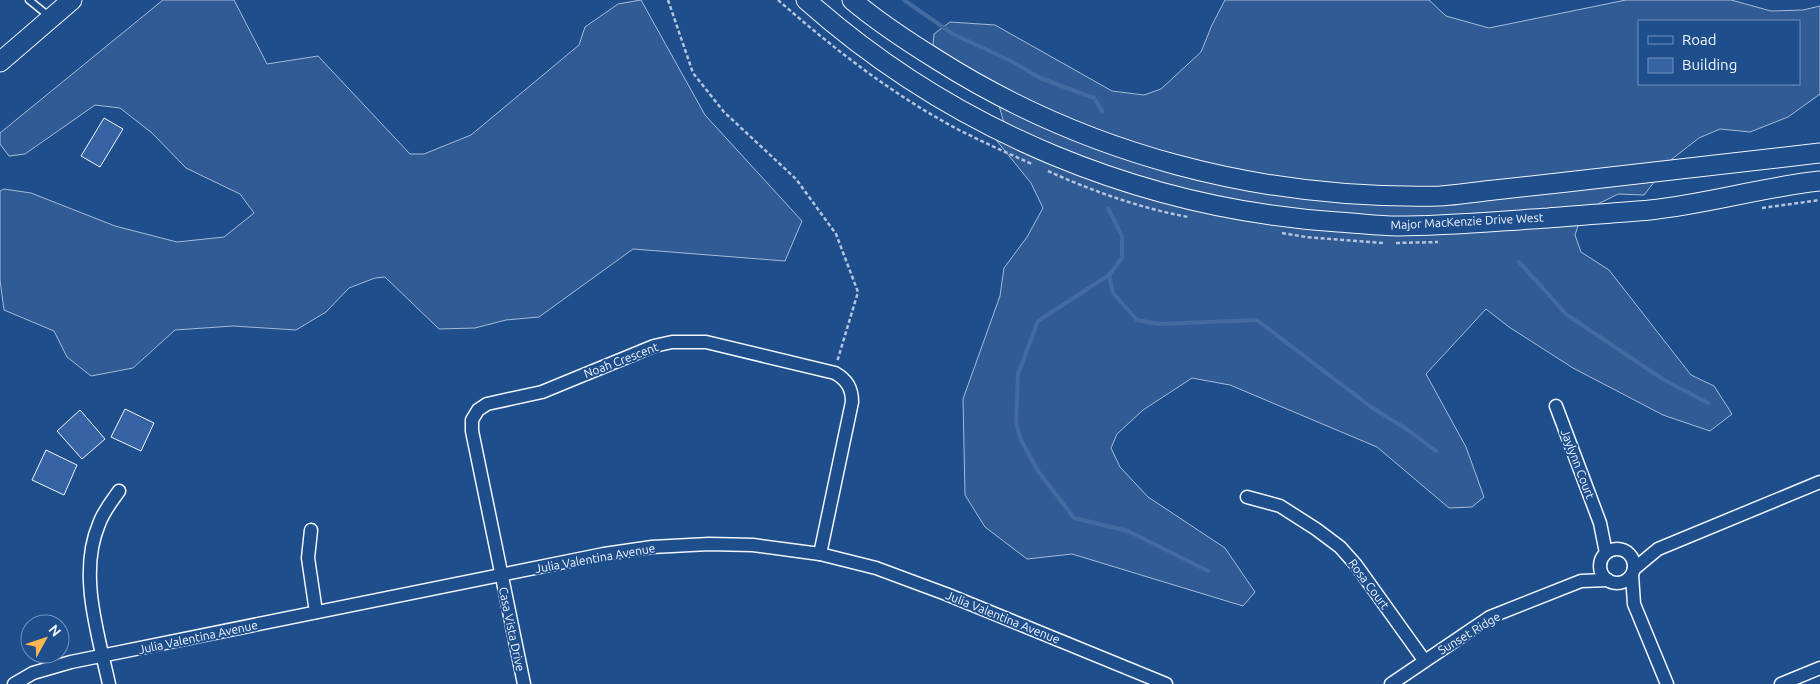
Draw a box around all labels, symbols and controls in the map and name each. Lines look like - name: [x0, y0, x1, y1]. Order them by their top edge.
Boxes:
- legend: [1638, 20, 1800, 85]
- text: Road: [1682, 31, 1717, 48]
- text: Building: [1682, 56, 1737, 73]
- street label: Major MacKenzie Drive West: [1390, 210, 1544, 231]
- street label: Noah Crescent: [582, 340, 660, 380]
- street label: Jaylynn Court: [1559, 427, 1597, 501]
- street label: Julia Valentina Avenue: [534, 541, 656, 575]
- street label: Rosa Court: [1346, 556, 1392, 612]
- street label: Casa Vista Drive: [497, 586, 527, 672]
- street label: Julia Valentina Avenue: [944, 588, 1062, 646]
- street label: Sunset Ridge: [1436, 609, 1502, 657]
- north arrow: [20, 614, 70, 664]
- street label: Julia Valentina Avenue: [137, 618, 259, 656]
- text: N: [45, 621, 64, 640]

